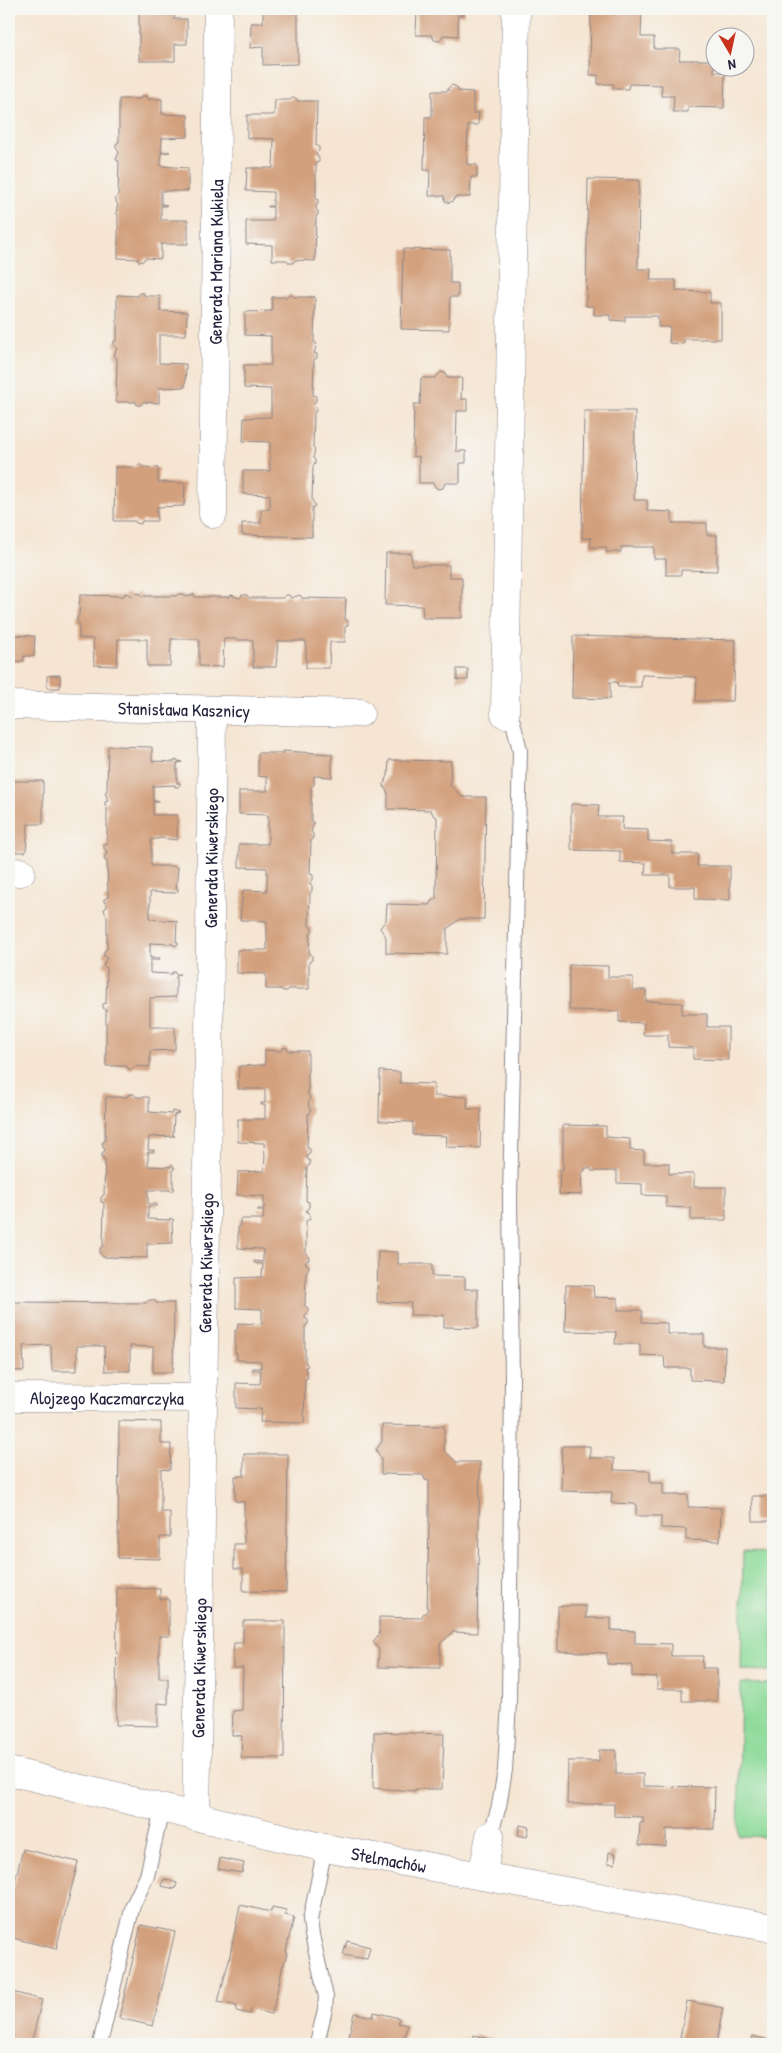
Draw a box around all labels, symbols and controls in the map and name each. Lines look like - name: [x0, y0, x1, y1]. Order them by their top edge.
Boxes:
- north arrow: [704, 28, 754, 78]
- text: N: [726, 55, 737, 75]
- street label: Generała Mariana Kukiela: [202, 179, 229, 345]
- street label: Stanisława Kasznicy: [118, 695, 251, 723]
- street label: Generała Kiwerskiego: [198, 788, 224, 928]
- street label: Generała Kiwerskiego: [192, 1193, 219, 1333]
- street label: Alojzego Kaczmarczyka: [30, 1385, 184, 1410]
- street label: Generała Kiwerskiego: [185, 1598, 212, 1738]
- street label: Stelmachów: [349, 1840, 428, 1878]

